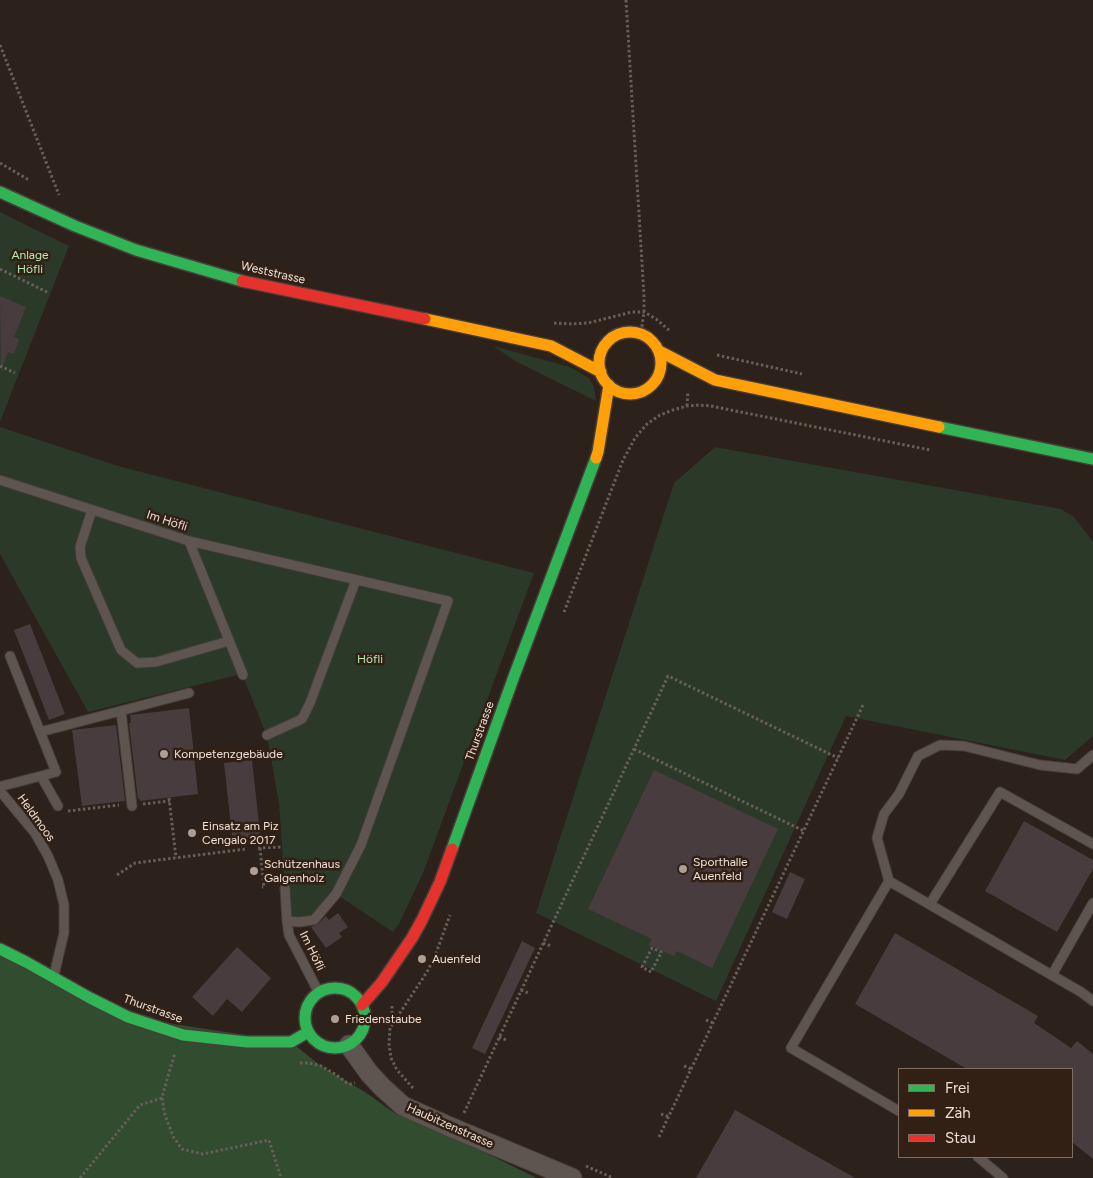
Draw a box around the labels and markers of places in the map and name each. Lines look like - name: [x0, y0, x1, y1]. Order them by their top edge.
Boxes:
- place label: Kompetenzgebäude: [174, 747, 283, 761]
- marker: Kompetenzgebäude: [158, 748, 170, 760]
- place label: Einsatz am Piz Cengalo 2017: [202, 819, 279, 847]
- marker: Einsatz am Piz Cengalo 2017: [186, 827, 198, 839]
- place label: Sporthalle Auenfeld: [693, 855, 748, 883]
- place label: Schützenhaus Galgenholz: [264, 857, 340, 885]
- marker: Sporthalle Auenfeld: [677, 863, 689, 875]
- marker: Schützenhaus Galgenholz: [248, 865, 260, 877]
- place label: Auenfeld: [432, 952, 481, 966]
- marker: Auenfeld: [416, 953, 428, 965]
- place label: Friedenstaube: [345, 1012, 422, 1026]
- marker: Friedenstaube: [329, 1013, 341, 1025]

